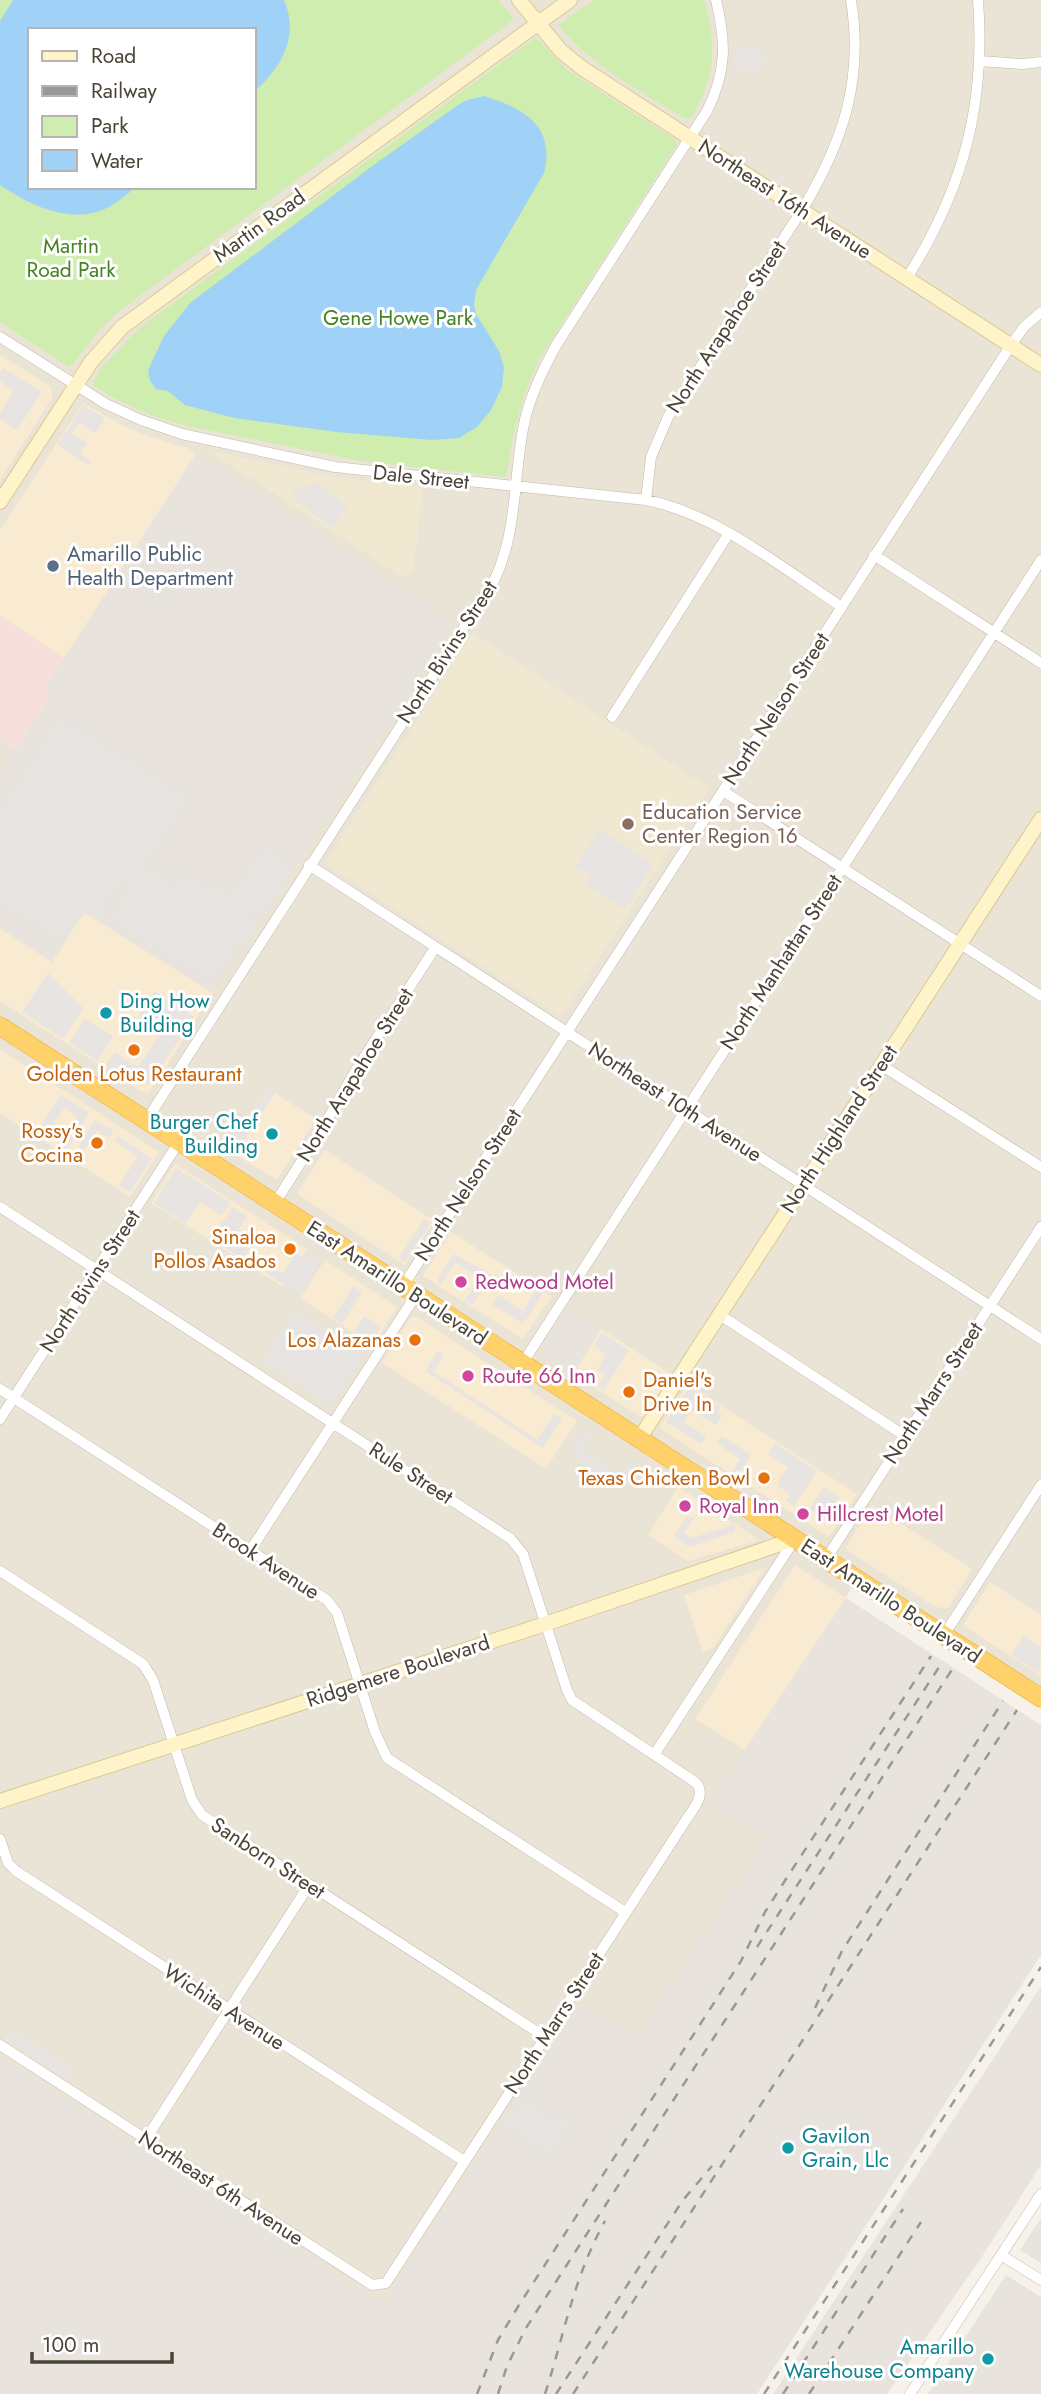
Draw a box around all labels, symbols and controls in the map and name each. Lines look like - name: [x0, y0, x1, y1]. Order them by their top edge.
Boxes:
- legend: [28, 28, 256, 189]
- text: Road: [91, 41, 136, 71]
- text: Railway: [91, 76, 157, 106]
- text: Park: [91, 111, 129, 141]
- street label: Northeast 16th Avenue: [693, 132, 878, 266]
- text: Water: [91, 146, 144, 176]
- street label: Martin Road: [207, 182, 311, 270]
- park label: Martin Road Park: [26, 231, 116, 285]
- street label: North Arapahoe Street: [659, 235, 793, 419]
- park label: Gene Howe Park: [323, 303, 474, 333]
- street label: Dale Street: [371, 457, 471, 497]
- place label: Amarillo Public Health Department: [67, 539, 233, 593]
- marker: Amarillo Public Health Department: [45, 558, 61, 574]
- street label: North Bivins Street: [389, 575, 505, 729]
- street label: North Nelson Street: [715, 627, 837, 791]
- place label: Education Service Center Region 16: [642, 797, 802, 851]
- marker: Education Service Center Region 16: [620, 816, 636, 832]
- street label: North Manhattan Street: [713, 868, 849, 1056]
- street label: North Arapahoe Street: [289, 982, 421, 1168]
- place label: Ding How Building: [120, 986, 210, 1040]
- marker: Ding How Building: [98, 1005, 114, 1021]
- street label: Northeast 10th Avenue: [582, 1035, 768, 1170]
- street label: North Highland Street: [773, 1039, 905, 1219]
- marker: Golden Lotus Restaurant: [126, 1042, 142, 1058]
- place label: Golden Lotus Restaurant: [27, 1059, 242, 1089]
- street label: North Nelson Street: [407, 1103, 529, 1267]
- place label: Burger Chef Building: [150, 1107, 259, 1161]
- place label: Rossy's Cocina: [21, 1116, 83, 1170]
- marker: Burger Chef Building: [264, 1126, 280, 1142]
- marker: Rossy's Cocina: [89, 1135, 105, 1151]
- street label: North Bivins Street: [32, 1204, 148, 1358]
- street label: East Amarillo Boulevard: [301, 1213, 493, 1353]
- place label: Sinaloa Pollos Asados: [153, 1222, 276, 1276]
- marker: Sinaloa Pollos Asados: [282, 1241, 298, 1257]
- place label: Redwood Motel: [475, 1267, 614, 1297]
- marker: Redwood Motel: [453, 1274, 469, 1290]
- street label: North Marrs Street: [876, 1316, 990, 1470]
- place label: Los Alazanas: [287, 1325, 401, 1355]
- marker: Los Alazanas: [407, 1332, 423, 1348]
- place label: Route 66 Inn: [482, 1361, 596, 1391]
- place label: Daniel's Drive In: [643, 1365, 712, 1419]
- marker: Route 66 Inn: [460, 1368, 476, 1384]
- marker: Daniel's Drive In: [621, 1384, 637, 1400]
- street label: Rule Street: [363, 1435, 459, 1511]
- place label: Texas Chicken Bowl: [578, 1463, 750, 1493]
- marker: Texas Chicken Bowl: [756, 1470, 772, 1486]
- place label: Royal Inn: [699, 1491, 780, 1521]
- marker: Royal Inn: [677, 1498, 693, 1514]
- place label: Hillcrest Motel: [817, 1499, 944, 1529]
- marker: Hillcrest Motel: [795, 1506, 811, 1522]
- street label: Brook Avenue: [206, 1515, 326, 1607]
- street label: East Amarillo Boulevard: [795, 1531, 987, 1671]
- street label: Ridgemere Boulevard: [302, 1627, 494, 1715]
- street label: Sanborn Street: [205, 1810, 331, 1906]
- street label: North Marrs Street: [497, 1946, 611, 2100]
- street label: Wichita Avenue: [157, 1956, 291, 2058]
- place label: Gavilon Grain, Llc: [802, 2121, 889, 2175]
- street label: Northeast 6th Avenue: [132, 2123, 310, 2253]
- marker: Gavilon Grain, Llc: [780, 2140, 796, 2156]
- scale bar: [32, 2320, 172, 2364]
- text: 100 m: [42, 2330, 99, 2360]
- place label: Amarillo Warehouse Company: [784, 2332, 975, 2386]
- marker: Amarillo Warehouse Company: [980, 2351, 996, 2367]

